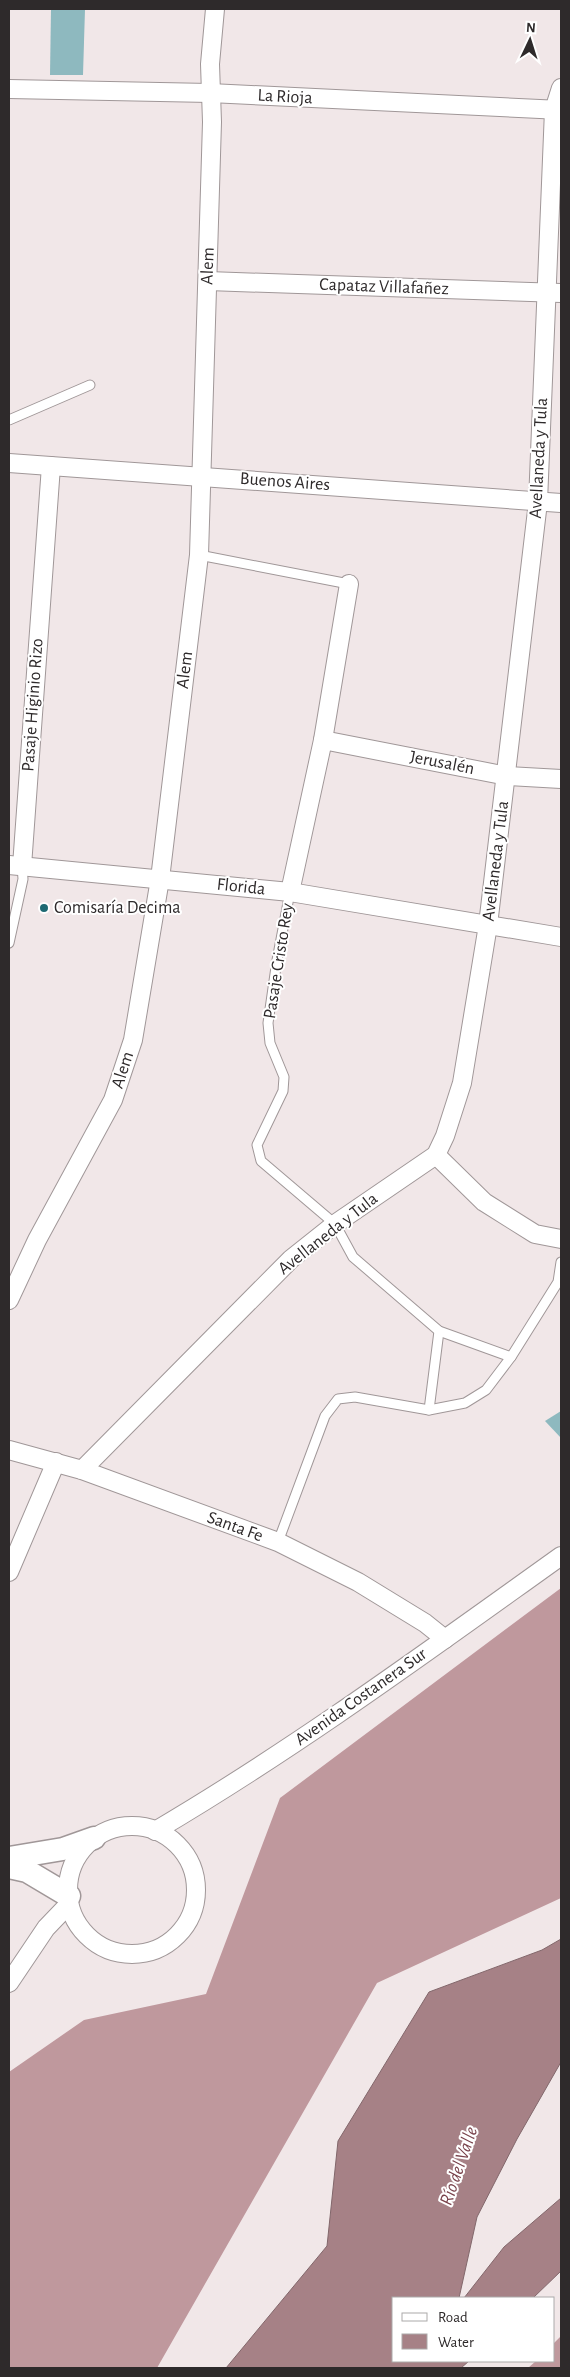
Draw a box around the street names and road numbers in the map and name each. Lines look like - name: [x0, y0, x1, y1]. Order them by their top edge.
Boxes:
- street label: La Rioja: [257, 87, 313, 107]
- street label: Alem: [198, 247, 218, 285]
- street label: Capataz Villafañez: [319, 276, 449, 298]
- street label: Avellaneda y Tula: [527, 397, 551, 519]
- street label: Buenos Aires: [239, 470, 331, 494]
- street label: Pasaje Higinio Rizo: [19, 637, 47, 772]
- street label: Alem: [174, 650, 196, 690]
- street label: Jerusalén: [408, 748, 476, 778]
- street label: Avellaneda y Tula: [480, 800, 512, 922]
- street label: Florida: [216, 876, 266, 898]
- street label: Pasaje Cristo Rey: [261, 902, 297, 1020]
- street label: Alem: [109, 1049, 137, 1091]
- street label: Avellaneda y Tula: [275, 1190, 381, 1278]
- street label: Santa Fe: [205, 1509, 265, 1545]
- street label: Avenida Costanera Sur: [292, 1645, 430, 1749]

